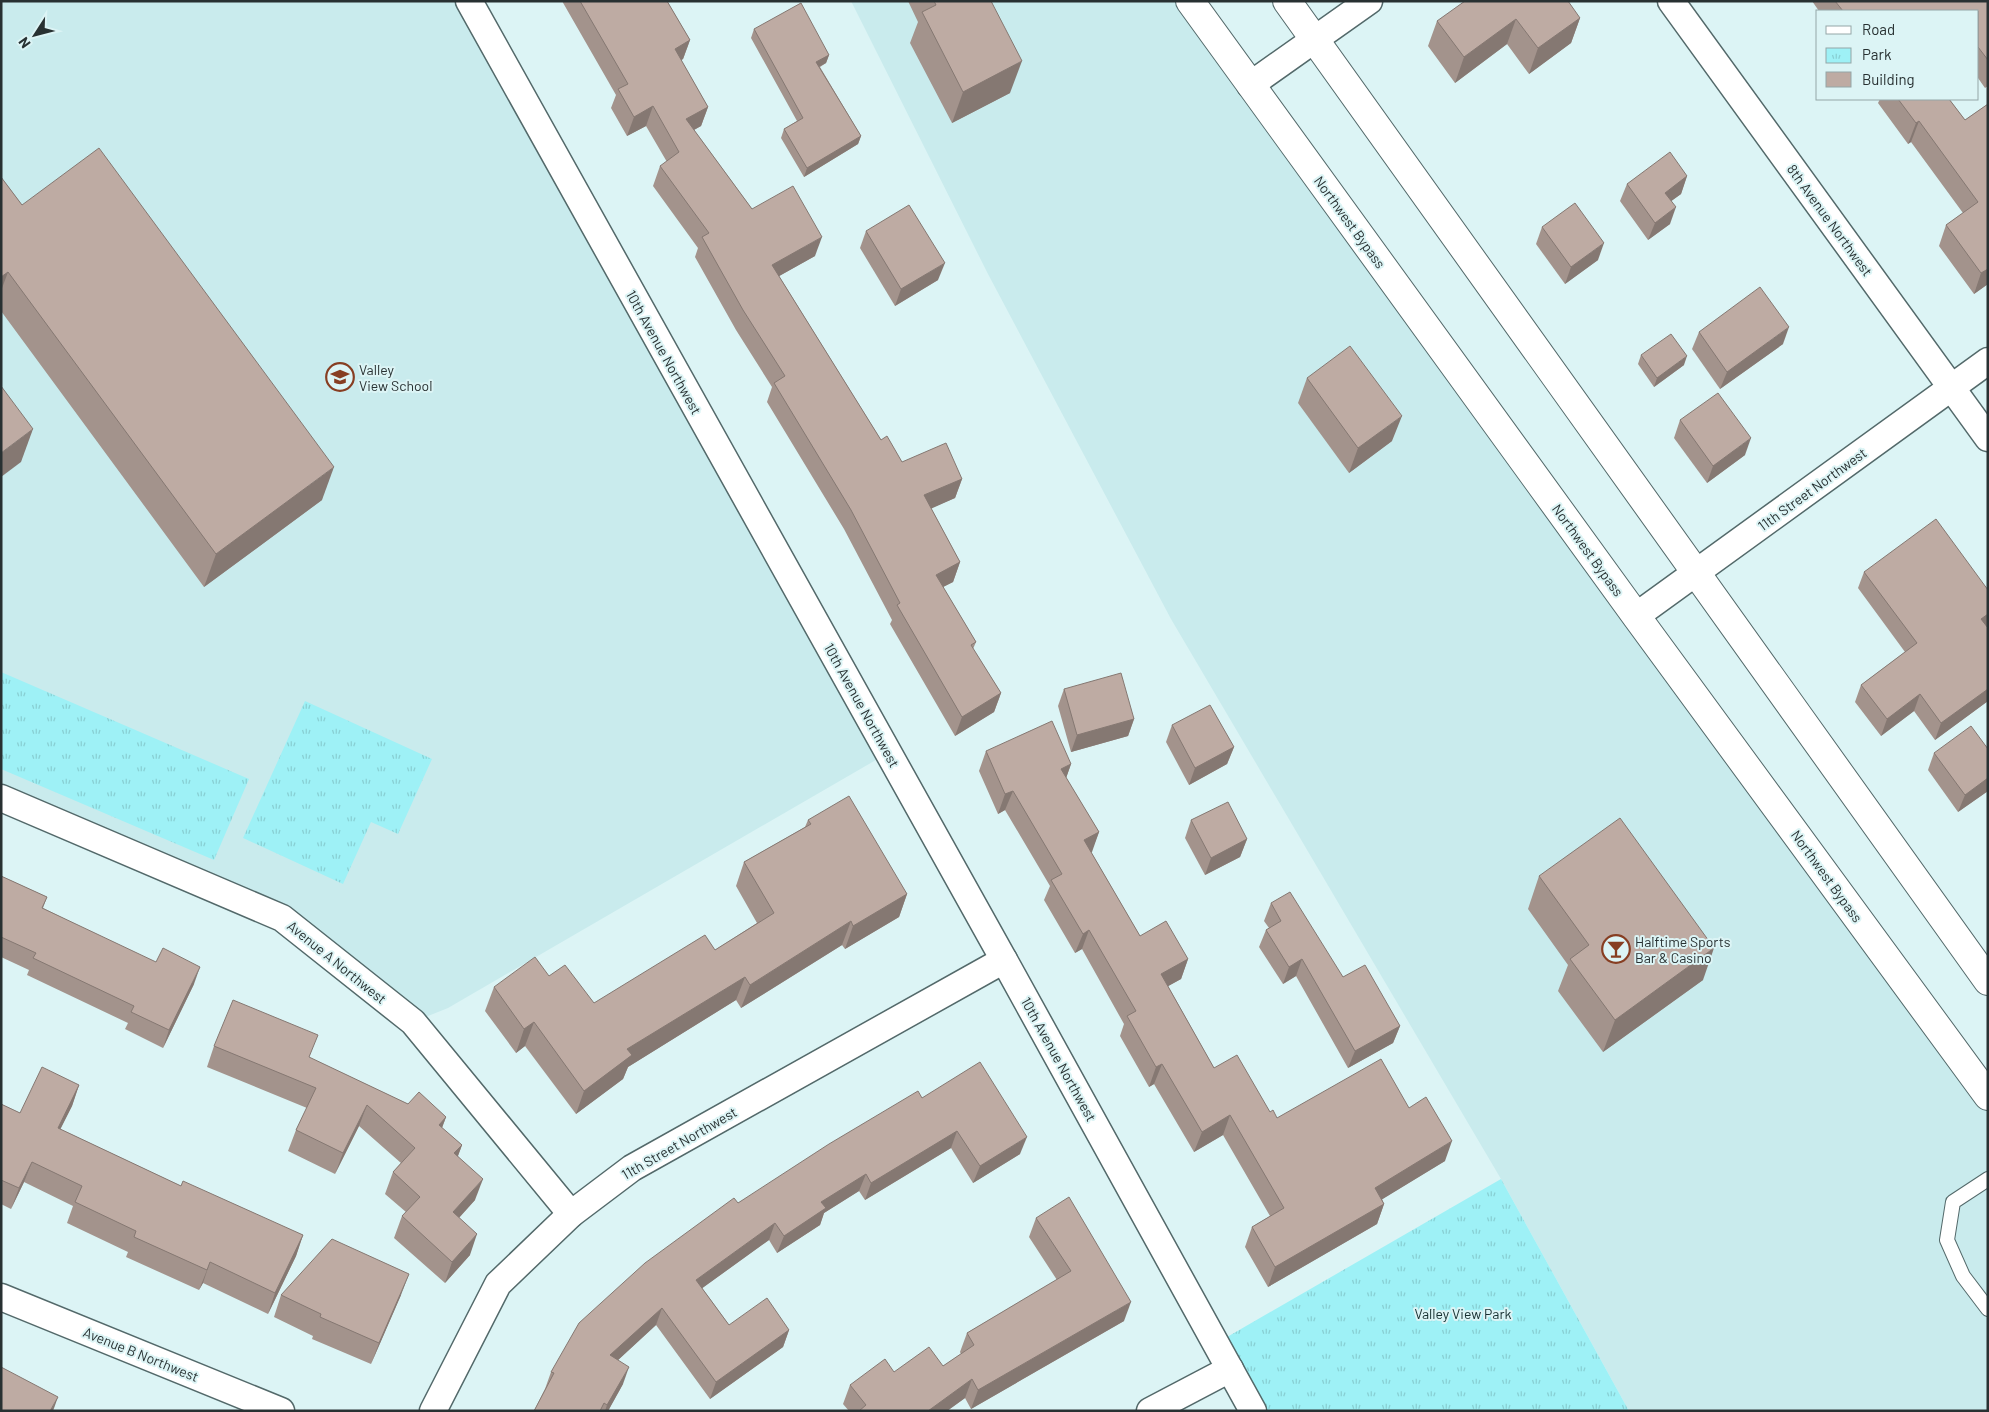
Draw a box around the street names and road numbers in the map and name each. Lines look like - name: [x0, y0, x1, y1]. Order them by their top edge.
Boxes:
- street label: 8th Avenue Northwest: [1784, 161, 1876, 279]
- street label: Northwest Bypass: [1311, 173, 1389, 272]
- street label: 10th Avenue Northwest: [623, 287, 705, 417]
- street label: 11th Street Northwest: [1754, 444, 1870, 534]
- street label: Northwest Bypass: [1549, 501, 1627, 600]
- street label: 10th Avenue Northwest: [821, 640, 903, 770]
- street label: Northwest Bypass: [1788, 827, 1866, 926]
- street label: Avenue A Northwest: [284, 917, 390, 1007]
- street label: 10th Avenue Northwest: [1018, 994, 1100, 1124]
- street label: 11th Street Northwest: [618, 1103, 740, 1183]
- street label: Avenue B Northwest: [81, 1323, 201, 1385]

